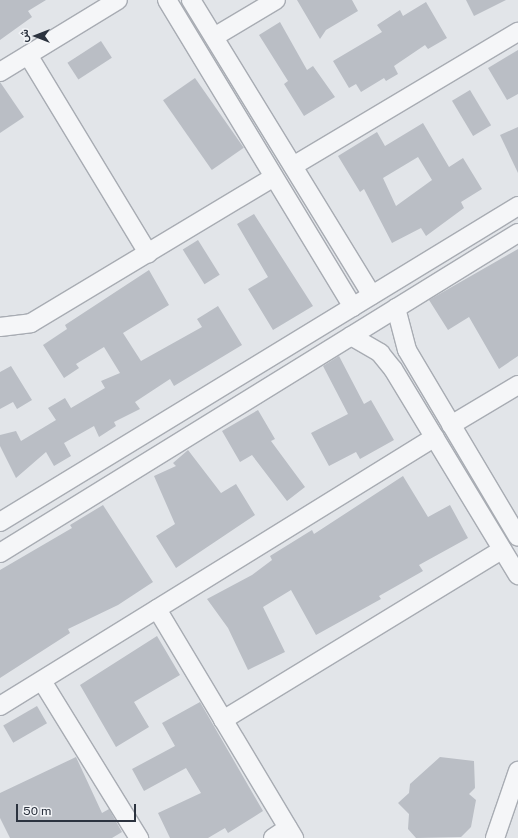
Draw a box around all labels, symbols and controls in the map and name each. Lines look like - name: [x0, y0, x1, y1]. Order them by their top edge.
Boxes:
- north arrow: [16, 16, 56, 56]
- text: ش: [18, 29, 30, 43]
- scale bar: [18, 796, 138, 822]
- text: 50 m: [23, 804, 51, 818]

